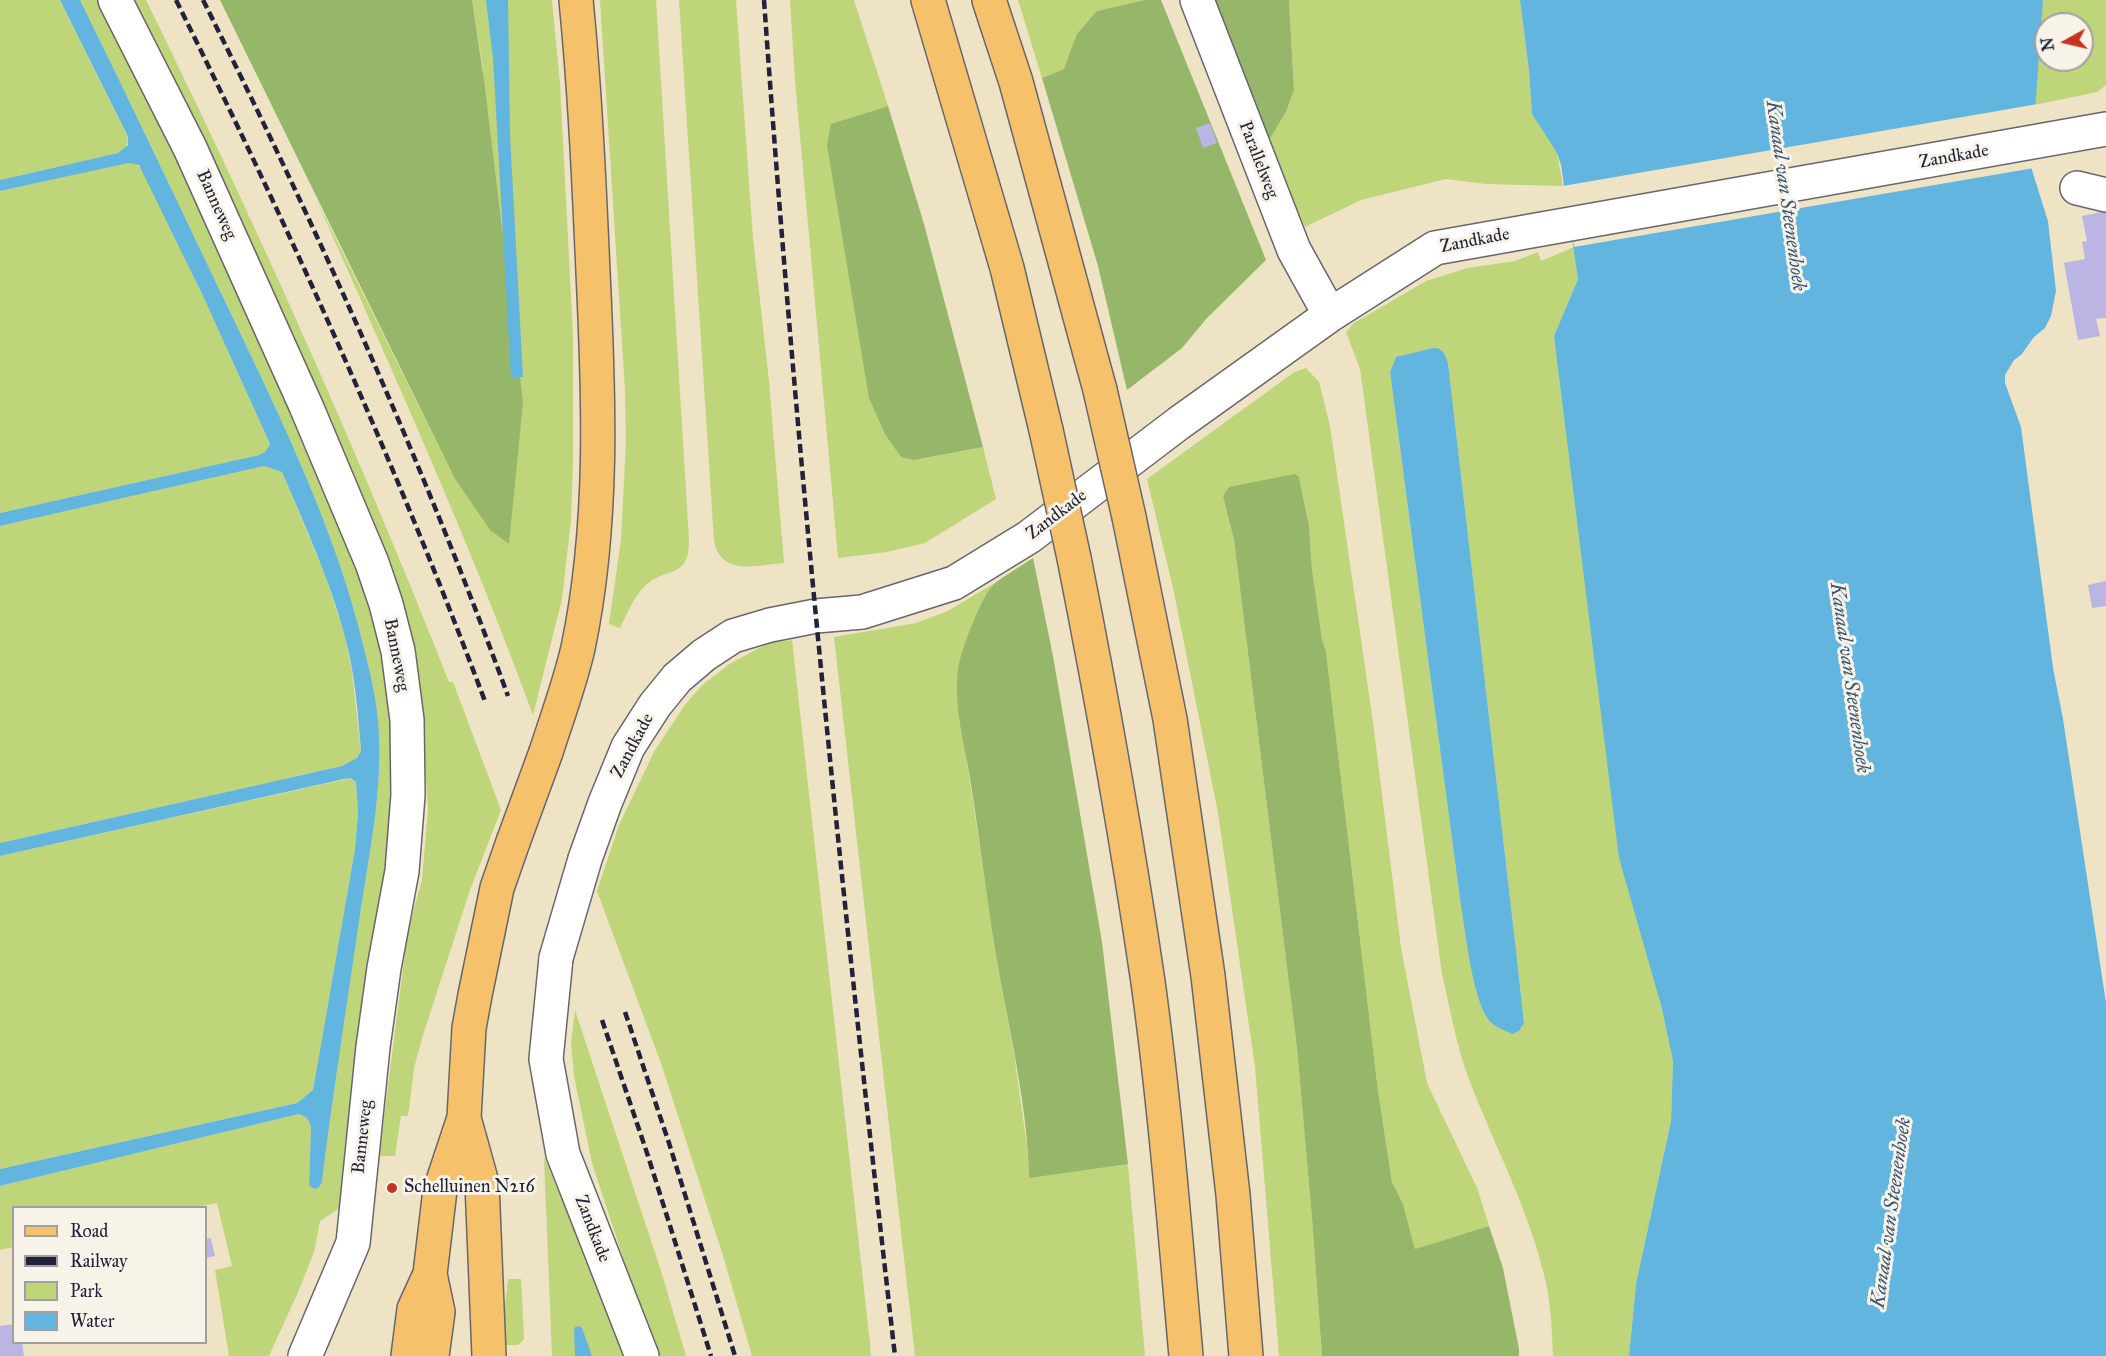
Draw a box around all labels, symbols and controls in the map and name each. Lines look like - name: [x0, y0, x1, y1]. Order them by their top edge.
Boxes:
- north arrow: [2034, 12, 2094, 72]
- text: N: [2037, 36, 2058, 52]
- water label: Kanaal van Steenenhoek: [1760, 99, 1810, 293]
- street label: Parallelweg: [1233, 118, 1283, 202]
- street label: Zandkade: [1918, 140, 1990, 174]
- street label: Banneweg: [191, 167, 241, 243]
- street label: Zandkade: [1439, 224, 1511, 258]
- street label: Zandkade: [1023, 485, 1091, 545]
- water label: Kanaal van Steenenhoek: [1824, 581, 1874, 775]
- street label: Banneweg: [378, 617, 414, 693]
- street label: Zandkade: [607, 710, 659, 782]
- street label: Banneweg: [348, 1099, 378, 1175]
- water label: Kanaal van Steenenhoek: [1867, 1116, 1917, 1310]
- place label: Schelluinen N216: [404, 1177, 535, 1199]
- marker: Schelluinen N216: [385, 1181, 399, 1195]
- street label: Zandkade: [569, 1192, 615, 1266]
- legend: [12, 1206, 207, 1344]
- text: Road: [70, 1220, 108, 1242]
- text: Railway: [70, 1250, 127, 1272]
- text: Park: [70, 1280, 103, 1302]
- text: Water: [70, 1310, 114, 1332]

